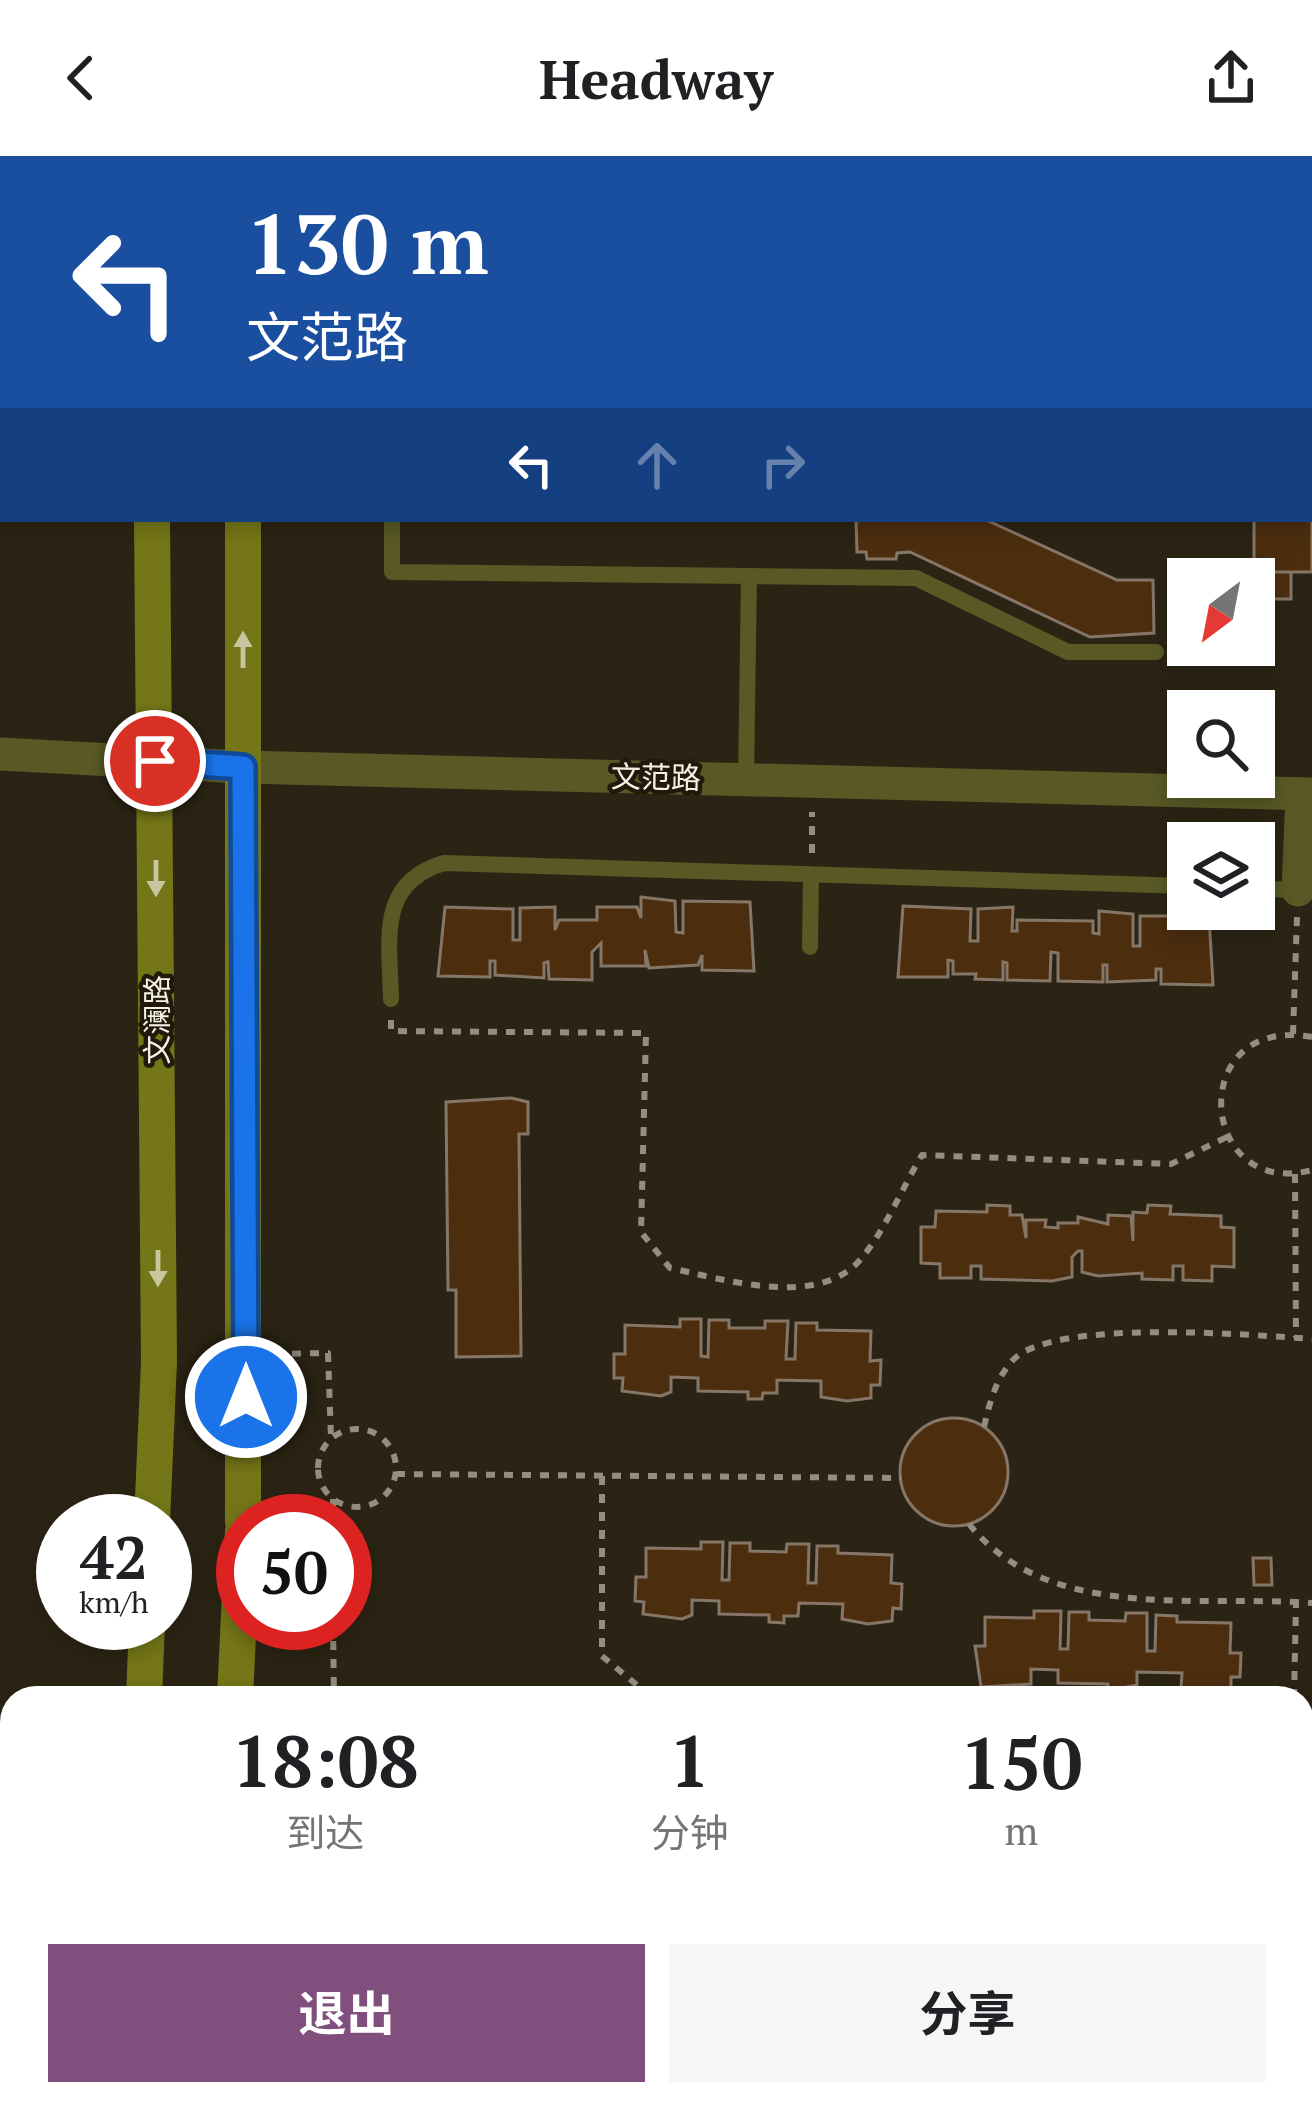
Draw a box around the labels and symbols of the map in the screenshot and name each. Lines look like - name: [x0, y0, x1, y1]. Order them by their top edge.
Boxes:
- north arrow: [1167, 558, 1275, 666]
- one-way arrow: [233, 630, 253, 668]
- pin: [104, 710, 206, 812]
- street label: 文范路: [611, 756, 701, 798]
- one-way arrow: [146, 860, 166, 898]
- street label: 文澜路: [137, 975, 177, 1065]
- one-way arrow: [148, 1250, 168, 1288]
- position arrow: [183, 1334, 309, 1460]
- speed limit sign: 50: [216, 1494, 372, 1650]

